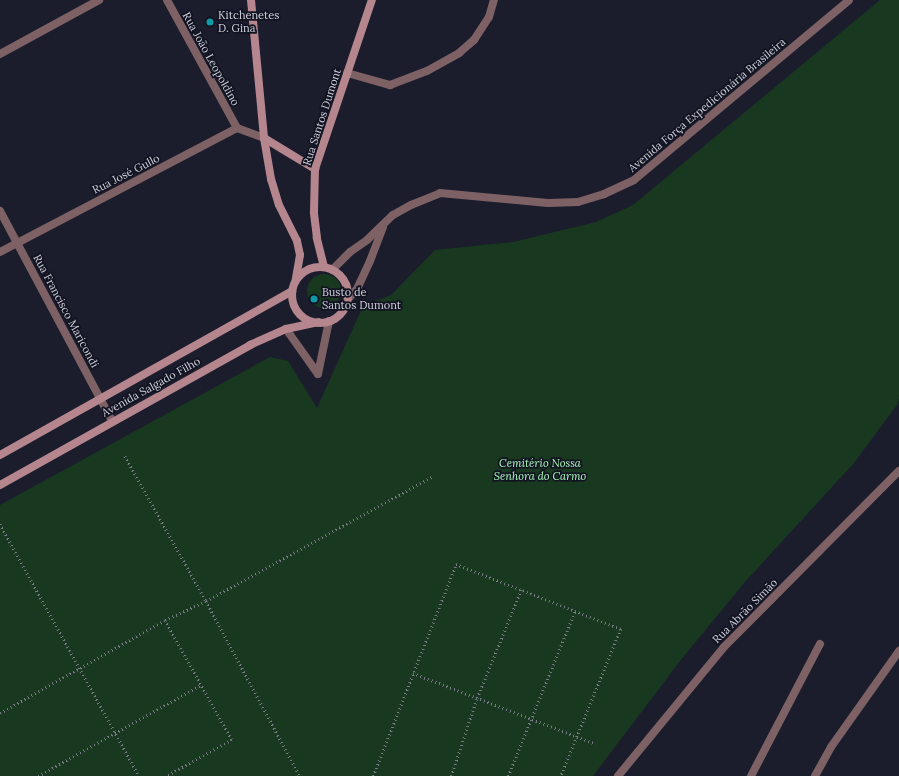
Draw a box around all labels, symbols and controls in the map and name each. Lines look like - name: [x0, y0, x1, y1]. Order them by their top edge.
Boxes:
- place label: Kitchenetes D. Gina: [218, 9, 279, 35]
- street label: Rua João Leopoldino: [180, 10, 242, 108]
- marker: Kitchenetes D. Gina: [205, 17, 215, 27]
- street label: Avenida Força Expedicionária Brasileira: [626, 35, 788, 175]
- street label: Rua Santos Dumont: [300, 67, 344, 167]
- street label: Rua José Gullo: [90, 151, 162, 197]
- street label: Rua Francisco Maricondi: [31, 252, 101, 370]
- place label: Busto de Santos Dumont: [322, 286, 401, 312]
- marker: Busto de Santos Dumont: [309, 294, 319, 304]
- street label: Avenida Salgado Filho: [99, 354, 203, 420]
- park label: Cemitério Nossa Senhora do Carmo: [494, 457, 586, 483]
- street label: Rua Abrão Simão: [710, 576, 780, 646]

